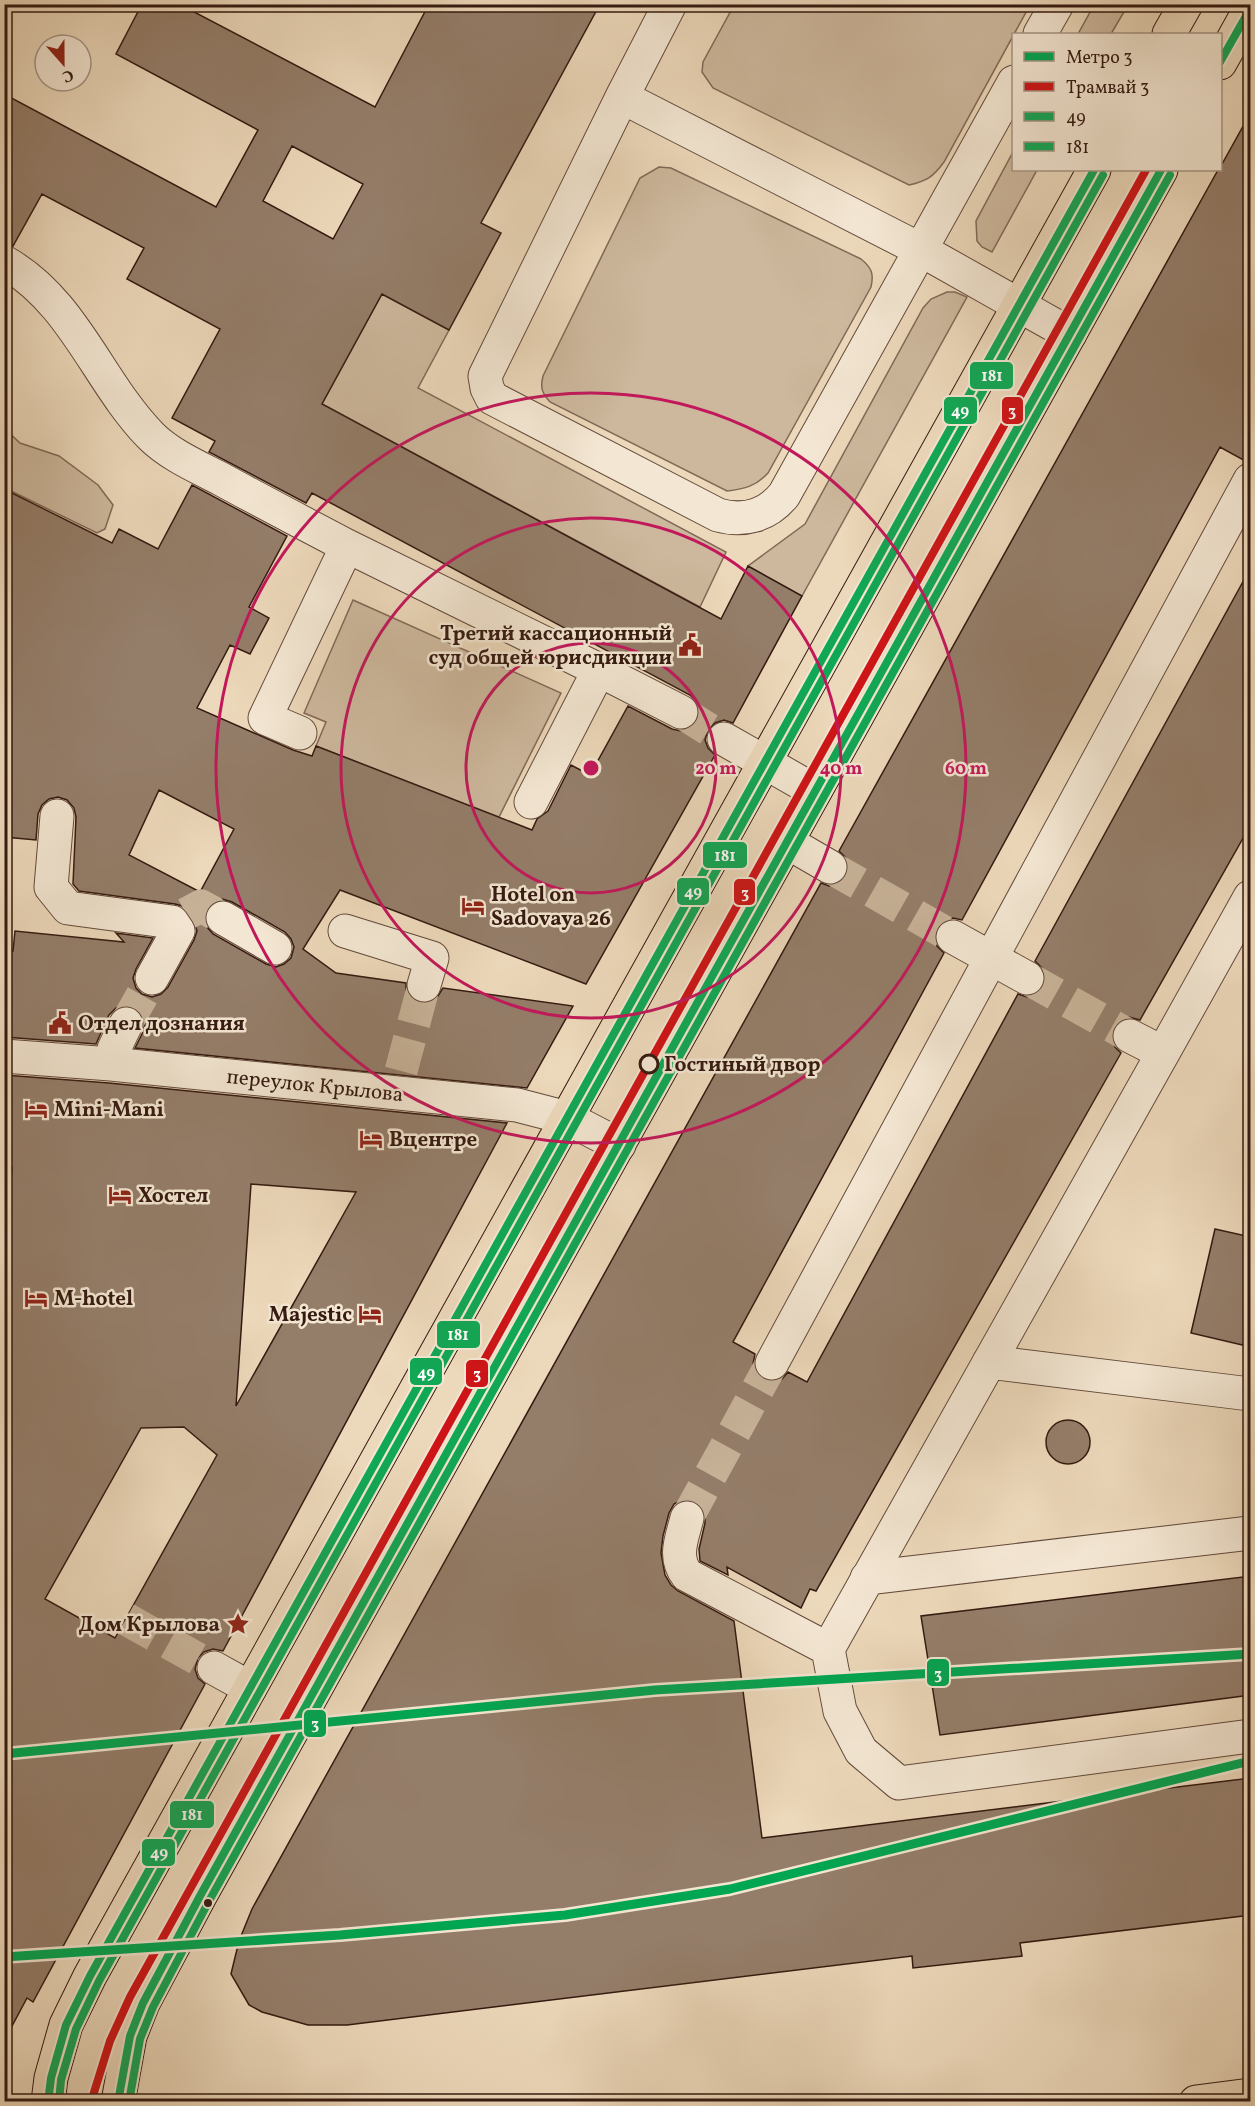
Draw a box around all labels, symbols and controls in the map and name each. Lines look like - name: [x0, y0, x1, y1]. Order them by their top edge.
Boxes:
- north arrow: [33, 33, 93, 93]
- legend: [1012, 33, 1222, 171]
- text: Метро 3: [1066, 46, 1133, 71]
- text: С: [59, 63, 76, 87]
- text: Трамвай 3: [1066, 76, 1149, 101]
- text: 49: [1066, 106, 1086, 131]
- text: 181: [1066, 136, 1089, 161]
- line badge: 181: [969, 361, 1014, 390]
- text: 181: [981, 366, 1003, 388]
- line badge: 49: [943, 396, 978, 425]
- line badge: 3: [1001, 396, 1024, 425]
- text: 49: [951, 401, 969, 423]
- text: 3: [1008, 401, 1016, 423]
- place label: Третий кассационный суд общей юрисдикции: [428, 620, 672, 673]
- public building icon: Третий кассационный суд общей юрисдикции: [677, 632, 703, 658]
- text: 20 m: [695, 757, 737, 782]
- text: 40 m: [820, 757, 862, 782]
- text: 60 m: [945, 757, 987, 782]
- centre of rings: [581, 758, 601, 778]
- line badge: 181: [702, 841, 748, 869]
- text: 181: [714, 846, 736, 868]
- line badge: 49: [676, 877, 710, 906]
- line badge: 3: [733, 878, 756, 906]
- place label: Hotel on Sadovaya 26: [491, 881, 611, 934]
- text: 49: [684, 882, 702, 904]
- text: 3: [741, 883, 749, 905]
- hotel icon: Hotel on Sadovaya 26: [460, 893, 486, 919]
- public building icon: Отдел дознания: [47, 1010, 73, 1036]
- place label: Отдел дознания: [78, 1010, 245, 1039]
- place label: Гостиный двор: [664, 1051, 820, 1080]
- marker: Гостиный двор: [639, 1054, 659, 1074]
- street label: переулок Крылова: [225, 1063, 405, 1110]
- hotel icon: Mini-Mani: [23, 1096, 49, 1122]
- place label: Mini-Mani: [54, 1096, 164, 1125]
- hotel icon: Вцентре: [358, 1126, 384, 1152]
- place label: Вцентре: [389, 1126, 477, 1155]
- hotel icon: Хостел: [107, 1182, 133, 1208]
- place label: Хостел: [138, 1182, 208, 1211]
- hotel icon: M-hotel: [23, 1285, 49, 1311]
- place label: M-hotel: [54, 1285, 133, 1314]
- place label: Majestic: [269, 1301, 352, 1330]
- hotel icon: Majestic: [357, 1301, 383, 1327]
- line badge: 181: [436, 1320, 481, 1349]
- text: 181: [447, 1325, 469, 1347]
- line badge: 49: [409, 1357, 443, 1386]
- line badge: 3: [465, 1359, 489, 1388]
- text: 49: [417, 1363, 435, 1385]
- text: 3: [473, 1364, 481, 1386]
- place label: Дом Крылова: [79, 1611, 220, 1640]
- place icon: Дом Крылова: [225, 1611, 251, 1637]
- line badge: 3: [926, 1658, 950, 1687]
- text: 3: [934, 1664, 942, 1686]
- line badge: 3: [303, 1709, 327, 1738]
- text: 3: [311, 1714, 319, 1736]
- line badge: 181: [169, 1800, 215, 1829]
- text: 181: [181, 1805, 203, 1827]
- line badge: 49: [141, 1838, 176, 1867]
- text: 49: [150, 1843, 168, 1865]
- unlabelled marker: [202, 1897, 214, 1909]

